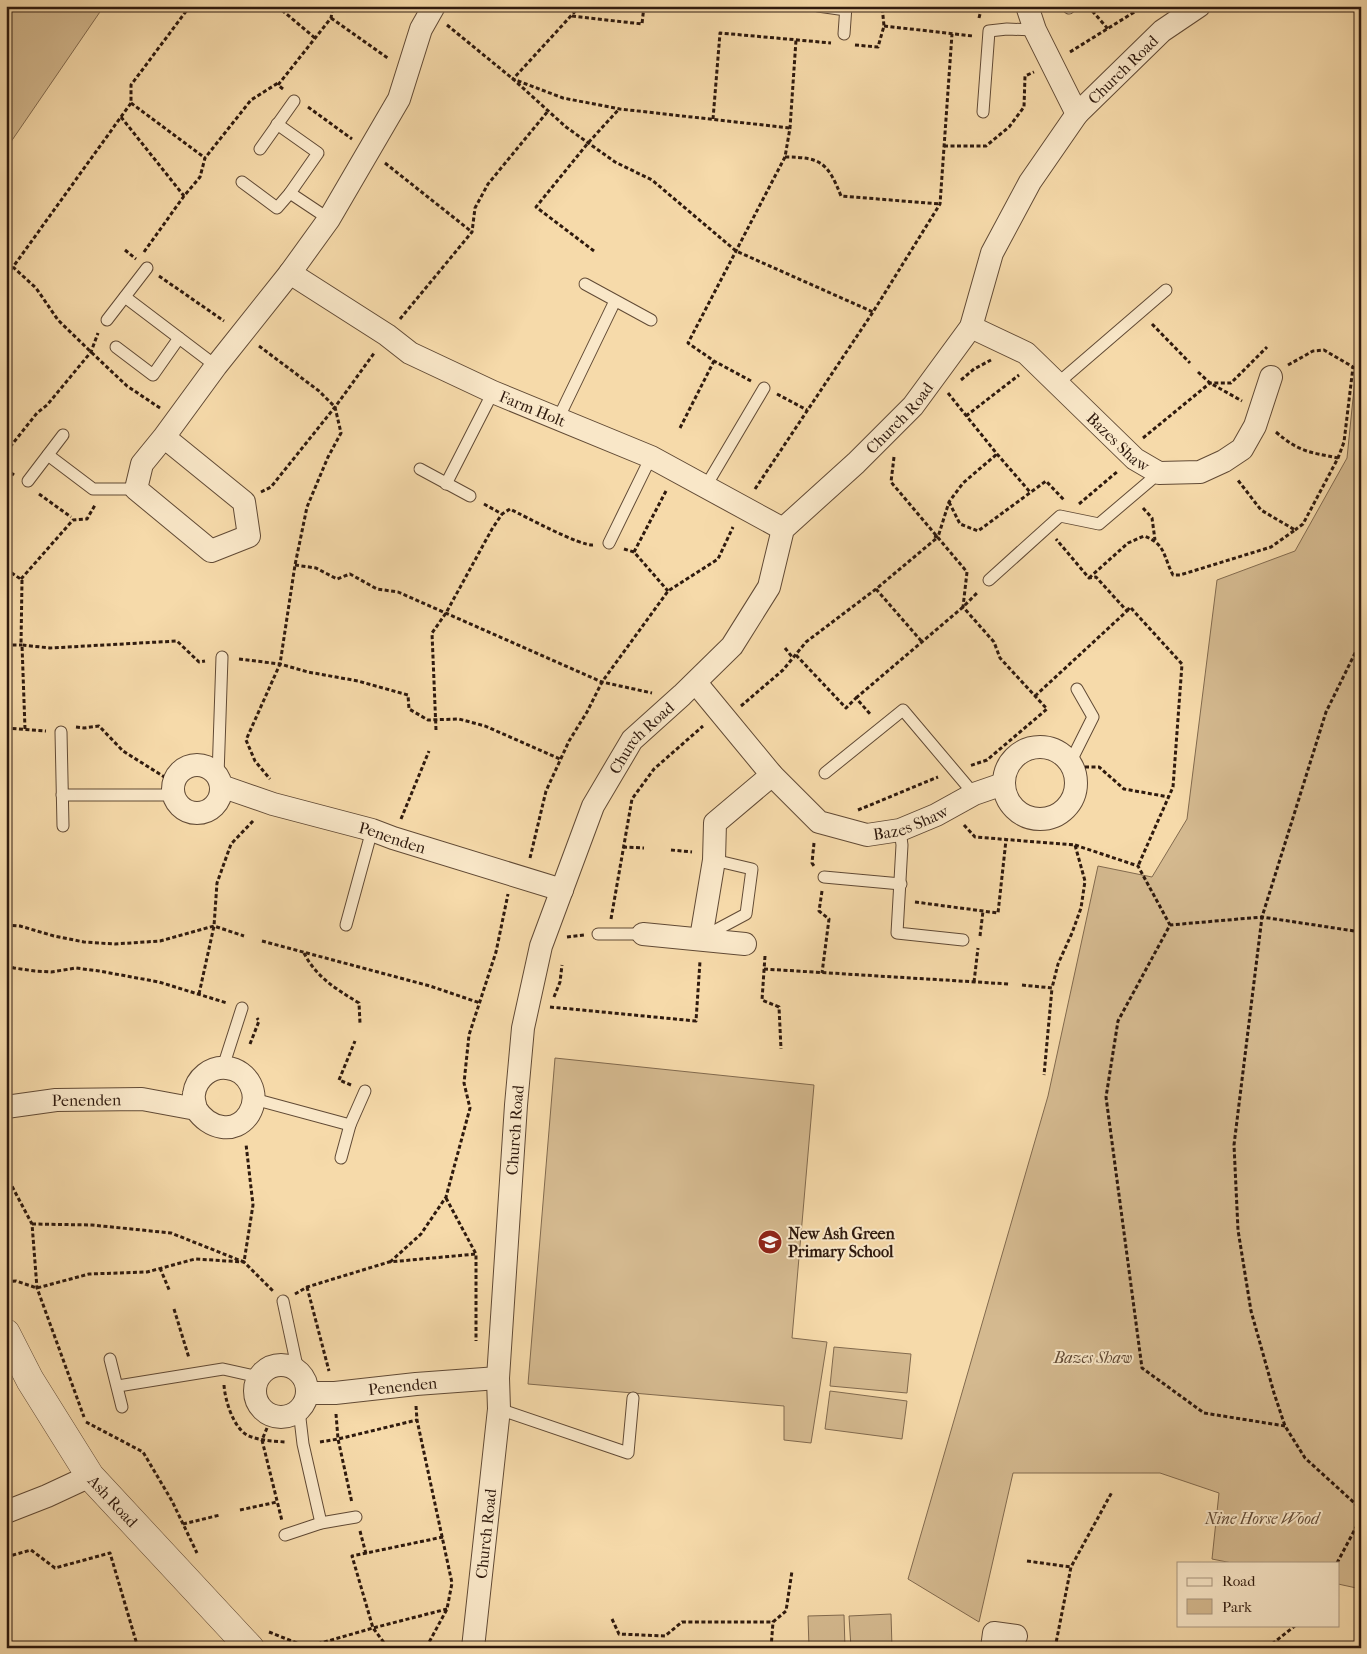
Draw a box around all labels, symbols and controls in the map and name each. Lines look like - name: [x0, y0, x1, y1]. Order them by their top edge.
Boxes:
- street label: Church Road: [1084, 31, 1162, 108]
- street label: Church Road: [862, 378, 937, 457]
- street label: Farm Holt: [497, 386, 569, 431]
- street label: Bazes Shaw: [1083, 408, 1154, 475]
- street label: Church Road: [605, 697, 678, 777]
- street label: Bazes Shaw: [872, 800, 952, 843]
- street label: Penenden: [357, 817, 429, 857]
- street label: Church Road: [502, 1084, 527, 1176]
- street label: Penenden: [52, 1090, 122, 1110]
- place label: New Ash Green Primary School: [788, 1224, 895, 1262]
- school or university icon: New Ash Green Primary School: [757, 1229, 783, 1255]
- park label: Bazes Shaw: [1053, 1348, 1133, 1367]
- street label: Penenden: [367, 1373, 439, 1399]
- street label: Ash Road: [84, 1470, 142, 1531]
- street label: Church Road: [471, 1487, 500, 1580]
- park label: Nine Horse Wood: [1204, 1509, 1321, 1528]
- legend: [1177, 1562, 1340, 1626]
- text: Road: [1222, 1572, 1256, 1590]
- text: Park: [1222, 1598, 1252, 1616]

